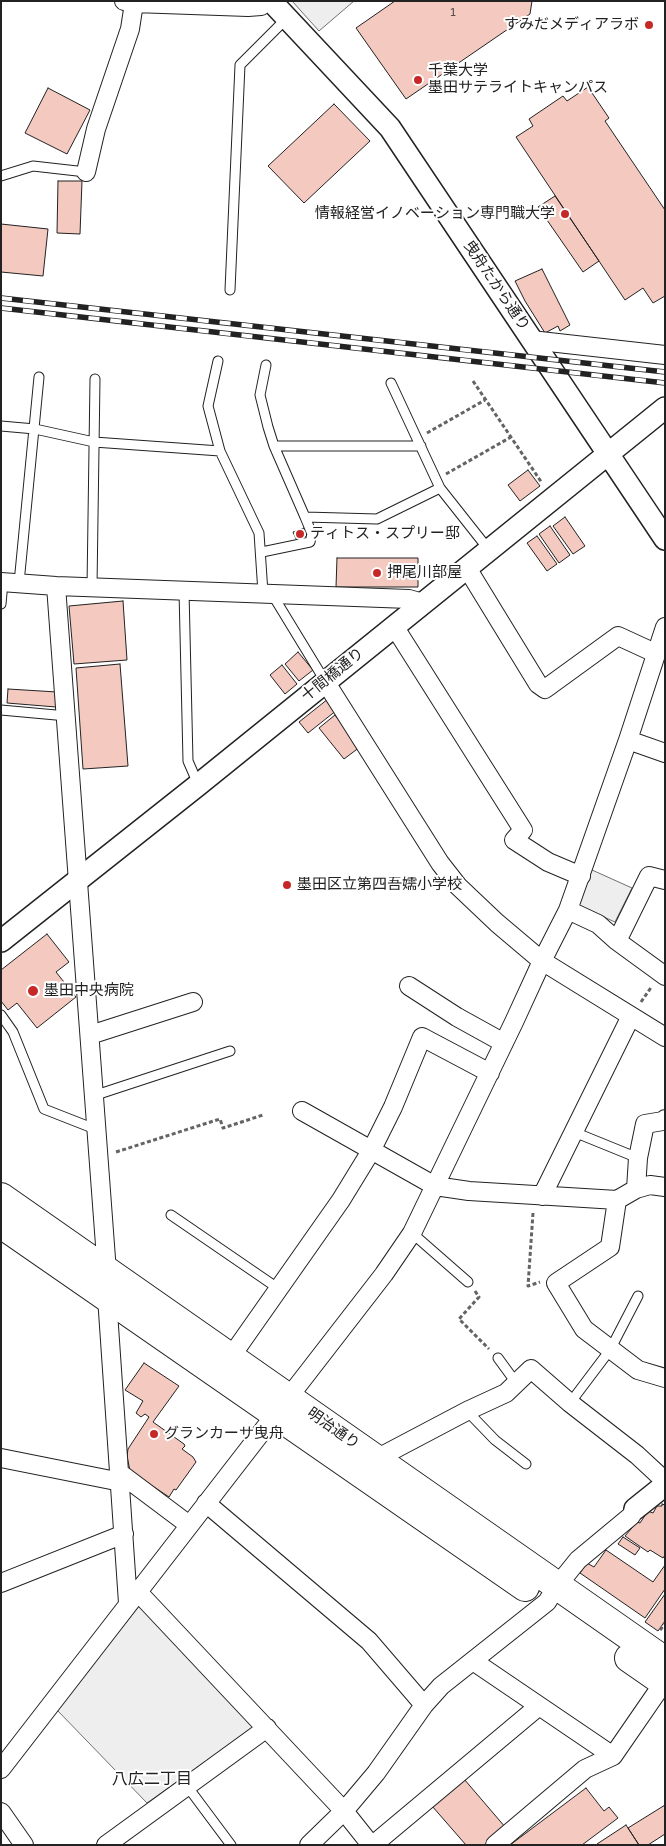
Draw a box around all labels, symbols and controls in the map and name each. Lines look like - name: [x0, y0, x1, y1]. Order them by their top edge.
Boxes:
- house number: 1: [449, 6, 457, 20]
- place label: すみだメディアラボ: [504, 16, 639, 34]
- marker: すみだメディアラボ: [643, 19, 655, 31]
- place label: 千葉大学 墨田サテライトキャンパス: [428, 62, 608, 97]
- marker: 千葉大学 墨田サテライトキャンパス: [412, 74, 424, 86]
- place label: 情報経営イノベーション専門職大学: [315, 205, 555, 223]
- marker: 情報経営イノベーション専門職大学: [559, 208, 571, 220]
- street label: 曳舟たから通り: [459, 237, 533, 335]
- place label: ティトス・スプリー邸: [310, 525, 460, 543]
- marker: ティトス・スプリー邸: [294, 528, 306, 540]
- place label: 押尾川部屋: [387, 564, 462, 582]
- marker: 押尾川部屋: [371, 567, 383, 579]
- street label: 十間橋通り: [298, 644, 368, 706]
- place label: 墨田区立第四吾嬬小学校: [297, 876, 462, 894]
- marker: 墨田区立第四吾嬬小学校: [281, 879, 293, 891]
- place label: 墨田中央病院: [44, 982, 134, 1000]
- marker: 墨田中央病院: [26, 984, 40, 998]
- street label: 明治通り: [303, 1404, 363, 1454]
- place label: グランカーサ曳舟: [164, 1425, 284, 1443]
- marker: グランカーサ曳舟: [148, 1428, 160, 1440]
- district label: 八広二丁目: [112, 1770, 192, 1790]

